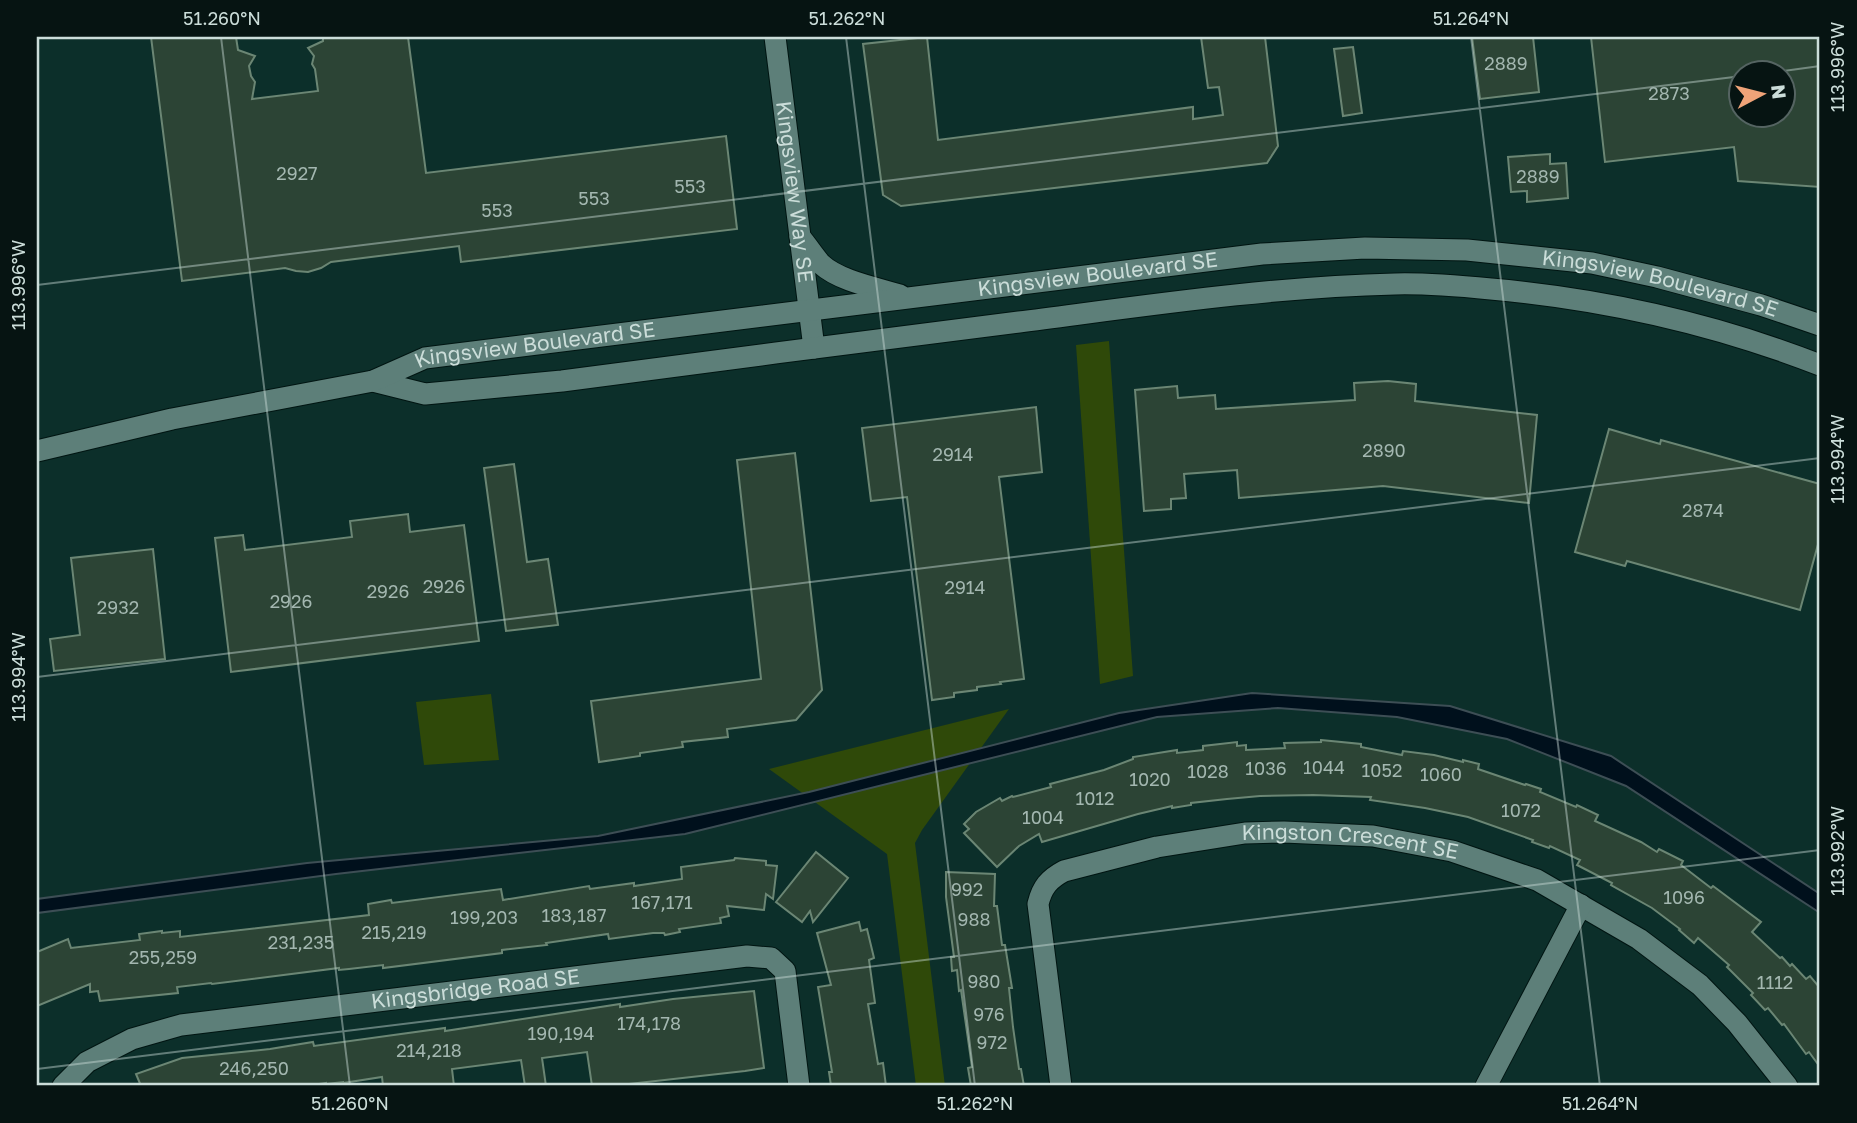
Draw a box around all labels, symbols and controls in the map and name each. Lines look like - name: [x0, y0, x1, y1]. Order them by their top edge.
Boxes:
- text: 51.260°N: [183, 7, 261, 29]
- text: 51.262°N: [808, 7, 886, 29]
- text: 51.264°N: [1433, 7, 1509, 29]
- text: 113.996°W: [1826, 22, 1848, 112]
- house number: 2889: [1484, 52, 1528, 74]
- north arrow: [1728, 60, 1798, 130]
- house number: 2873: [1648, 82, 1690, 104]
- text: N: [1767, 83, 1792, 100]
- street label: Kingsview Way SE: [771, 99, 820, 284]
- house number: 2927: [276, 162, 318, 184]
- house number: 2889: [1516, 165, 1560, 187]
- house number: 553: [674, 175, 706, 197]
- house number: 553: [578, 187, 610, 209]
- house number: 553: [481, 199, 513, 221]
- text: 113.996°W: [7, 240, 29, 330]
- street label: Kingsview Boulevard SE: [1541, 244, 1782, 322]
- street label: Kingsview Boulevard SE: [976, 246, 1219, 301]
- street label: Kingsview Boulevard SE: [410, 316, 657, 373]
- text: 113.994°W: [1826, 414, 1848, 504]
- house number: 2890: [1362, 439, 1406, 461]
- house number: 2914: [932, 443, 974, 465]
- house number: 2874: [1682, 499, 1724, 521]
- house number: 2926: [423, 575, 465, 597]
- house number: 2914: [944, 576, 986, 598]
- house number: 2926: [367, 580, 409, 602]
- house number: 2926: [270, 590, 312, 612]
- house number: 2932: [97, 596, 139, 618]
- text: 113.994°W: [7, 632, 29, 722]
- house number: 1044: [1303, 756, 1345, 778]
- house number: 1036: [1245, 757, 1287, 779]
- house number: 1052: [1362, 759, 1402, 781]
- house number: 1028: [1187, 760, 1229, 782]
- house number: 1060: [1420, 763, 1462, 785]
- house number: 1020: [1129, 768, 1171, 790]
- house number: 1012: [1075, 787, 1115, 809]
- house number: 1072: [1501, 799, 1541, 821]
- house number: 1004: [1022, 806, 1064, 828]
- text: 113.992°W: [1826, 806, 1848, 896]
- street label: Kingston Crescent SE: [1241, 818, 1461, 864]
- house number: 992: [951, 878, 983, 900]
- house number: 1096: [1663, 886, 1705, 908]
- house number: 167,171: [631, 891, 693, 913]
- house number: 183,187: [542, 904, 606, 926]
- house number: 199,203: [450, 906, 518, 928]
- house number: 988: [958, 908, 990, 930]
- house number: 215,219: [361, 921, 427, 943]
- house number: 231,235: [268, 931, 334, 953]
- house number: 255,259: [129, 946, 197, 968]
- street label: Kingsbridge Road SE: [369, 962, 581, 1014]
- house number: 980: [967, 970, 1001, 992]
- house number: 1112: [1757, 971, 1793, 993]
- house number: 976: [973, 1003, 1005, 1025]
- house number: 174,178: [617, 1012, 681, 1034]
- house number: 190,194: [528, 1022, 594, 1044]
- house number: 972: [977, 1031, 1007, 1053]
- house number: 214,218: [396, 1039, 462, 1061]
- house number: 246,250: [219, 1057, 289, 1079]
- text: 51.260°N: [311, 1092, 389, 1114]
- text: 51.262°N: [936, 1092, 1014, 1114]
- text: 51.264°N: [1562, 1092, 1638, 1114]

